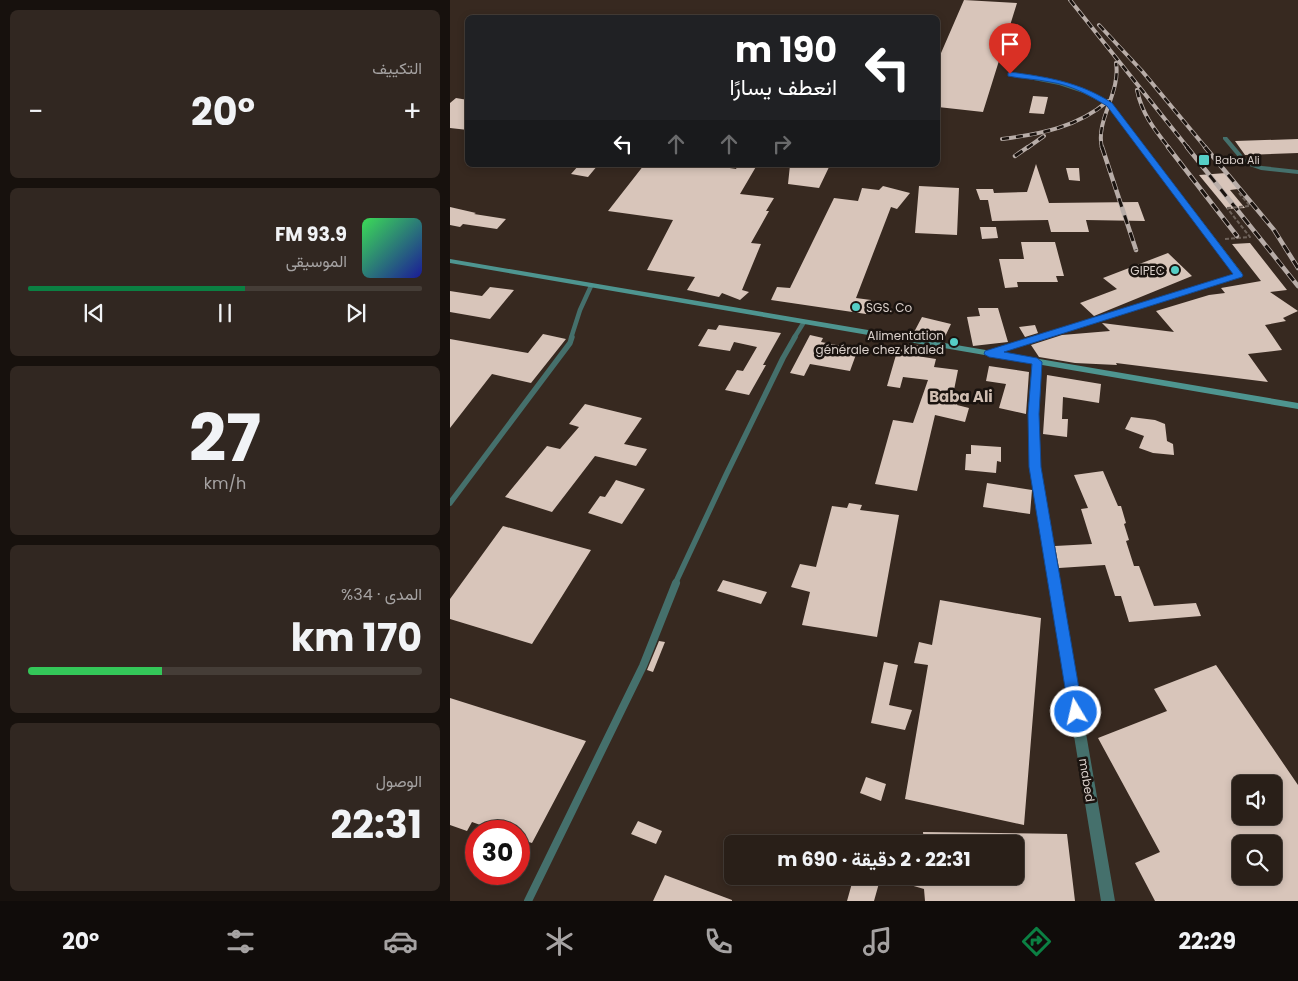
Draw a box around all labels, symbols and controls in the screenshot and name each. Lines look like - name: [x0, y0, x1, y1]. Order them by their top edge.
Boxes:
- pin: [989, 23, 1031, 74]
- text: 190 m: [735, 25, 837, 74]
- icon: arrive: [996, 30, 1024, 58]
- icon: left: [855, 35, 920, 100]
- text: التكييف: [372, 57, 422, 80]
- text: انعطف يسارًا: [730, 72, 837, 103]
- text: 20°: [191, 85, 255, 138]
- text: −: [28, 92, 43, 131]
- text: +: [403, 92, 422, 131]
- icon: left: [609, 130, 637, 158]
- icon: ahead: [662, 130, 690, 158]
- icon: ahead: [715, 130, 743, 158]
- icon: right: [768, 130, 796, 158]
- place label: Baba Ali: [1215, 152, 1260, 168]
- marker: Baba Ali: [1197, 153, 1211, 167]
- text: 93.9 FM: [275, 221, 347, 248]
- text: الموسيقى: [286, 250, 347, 273]
- place label: GIPEC: [1130, 262, 1165, 279]
- marker: GIPEC: [1169, 264, 1181, 276]
- icon: previous: [80, 299, 108, 327]
- icon: pause: [211, 299, 239, 327]
- icon: next: [342, 299, 370, 327]
- place label: SGS. Co: [866, 299, 912, 316]
- marker: SGS. Co: [850, 301, 862, 313]
- place label: Alimentation générale chez khaled: [816, 327, 944, 358]
- marker: Alimentation générale chez khaled: [948, 336, 960, 348]
- district label: Baba Ali: [929, 386, 993, 407]
- text: 27: [189, 393, 261, 484]
- text: km/h: [204, 472, 246, 495]
- text: المدى · 34%: [341, 583, 422, 606]
- text: 170 km: [291, 611, 422, 664]
- position arrow: [1049, 685, 1101, 737]
- street label: mabed: [1075, 757, 1099, 803]
- text: الوصول: [376, 770, 422, 793]
- map controls: [1232, 775, 1282, 885]
- button: sound: [1232, 775, 1282, 825]
- text: 22:31: [331, 798, 422, 851]
- speed limit sign: 30: [465, 820, 530, 885]
- button: search: [1232, 835, 1282, 885]
- text: 22:31 · 2 دقيقة · 690 m: [777, 846, 971, 873]
- icon: filters: [223, 924, 258, 959]
- icon: car: [383, 924, 418, 959]
- icon: climate: [542, 924, 577, 959]
- icon: phone: [701, 924, 736, 959]
- icon: music: [860, 924, 895, 959]
- icon: directions: [1019, 924, 1054, 959]
- text: 20°: [62, 926, 99, 957]
- text: 22:29: [1178, 926, 1236, 957]

